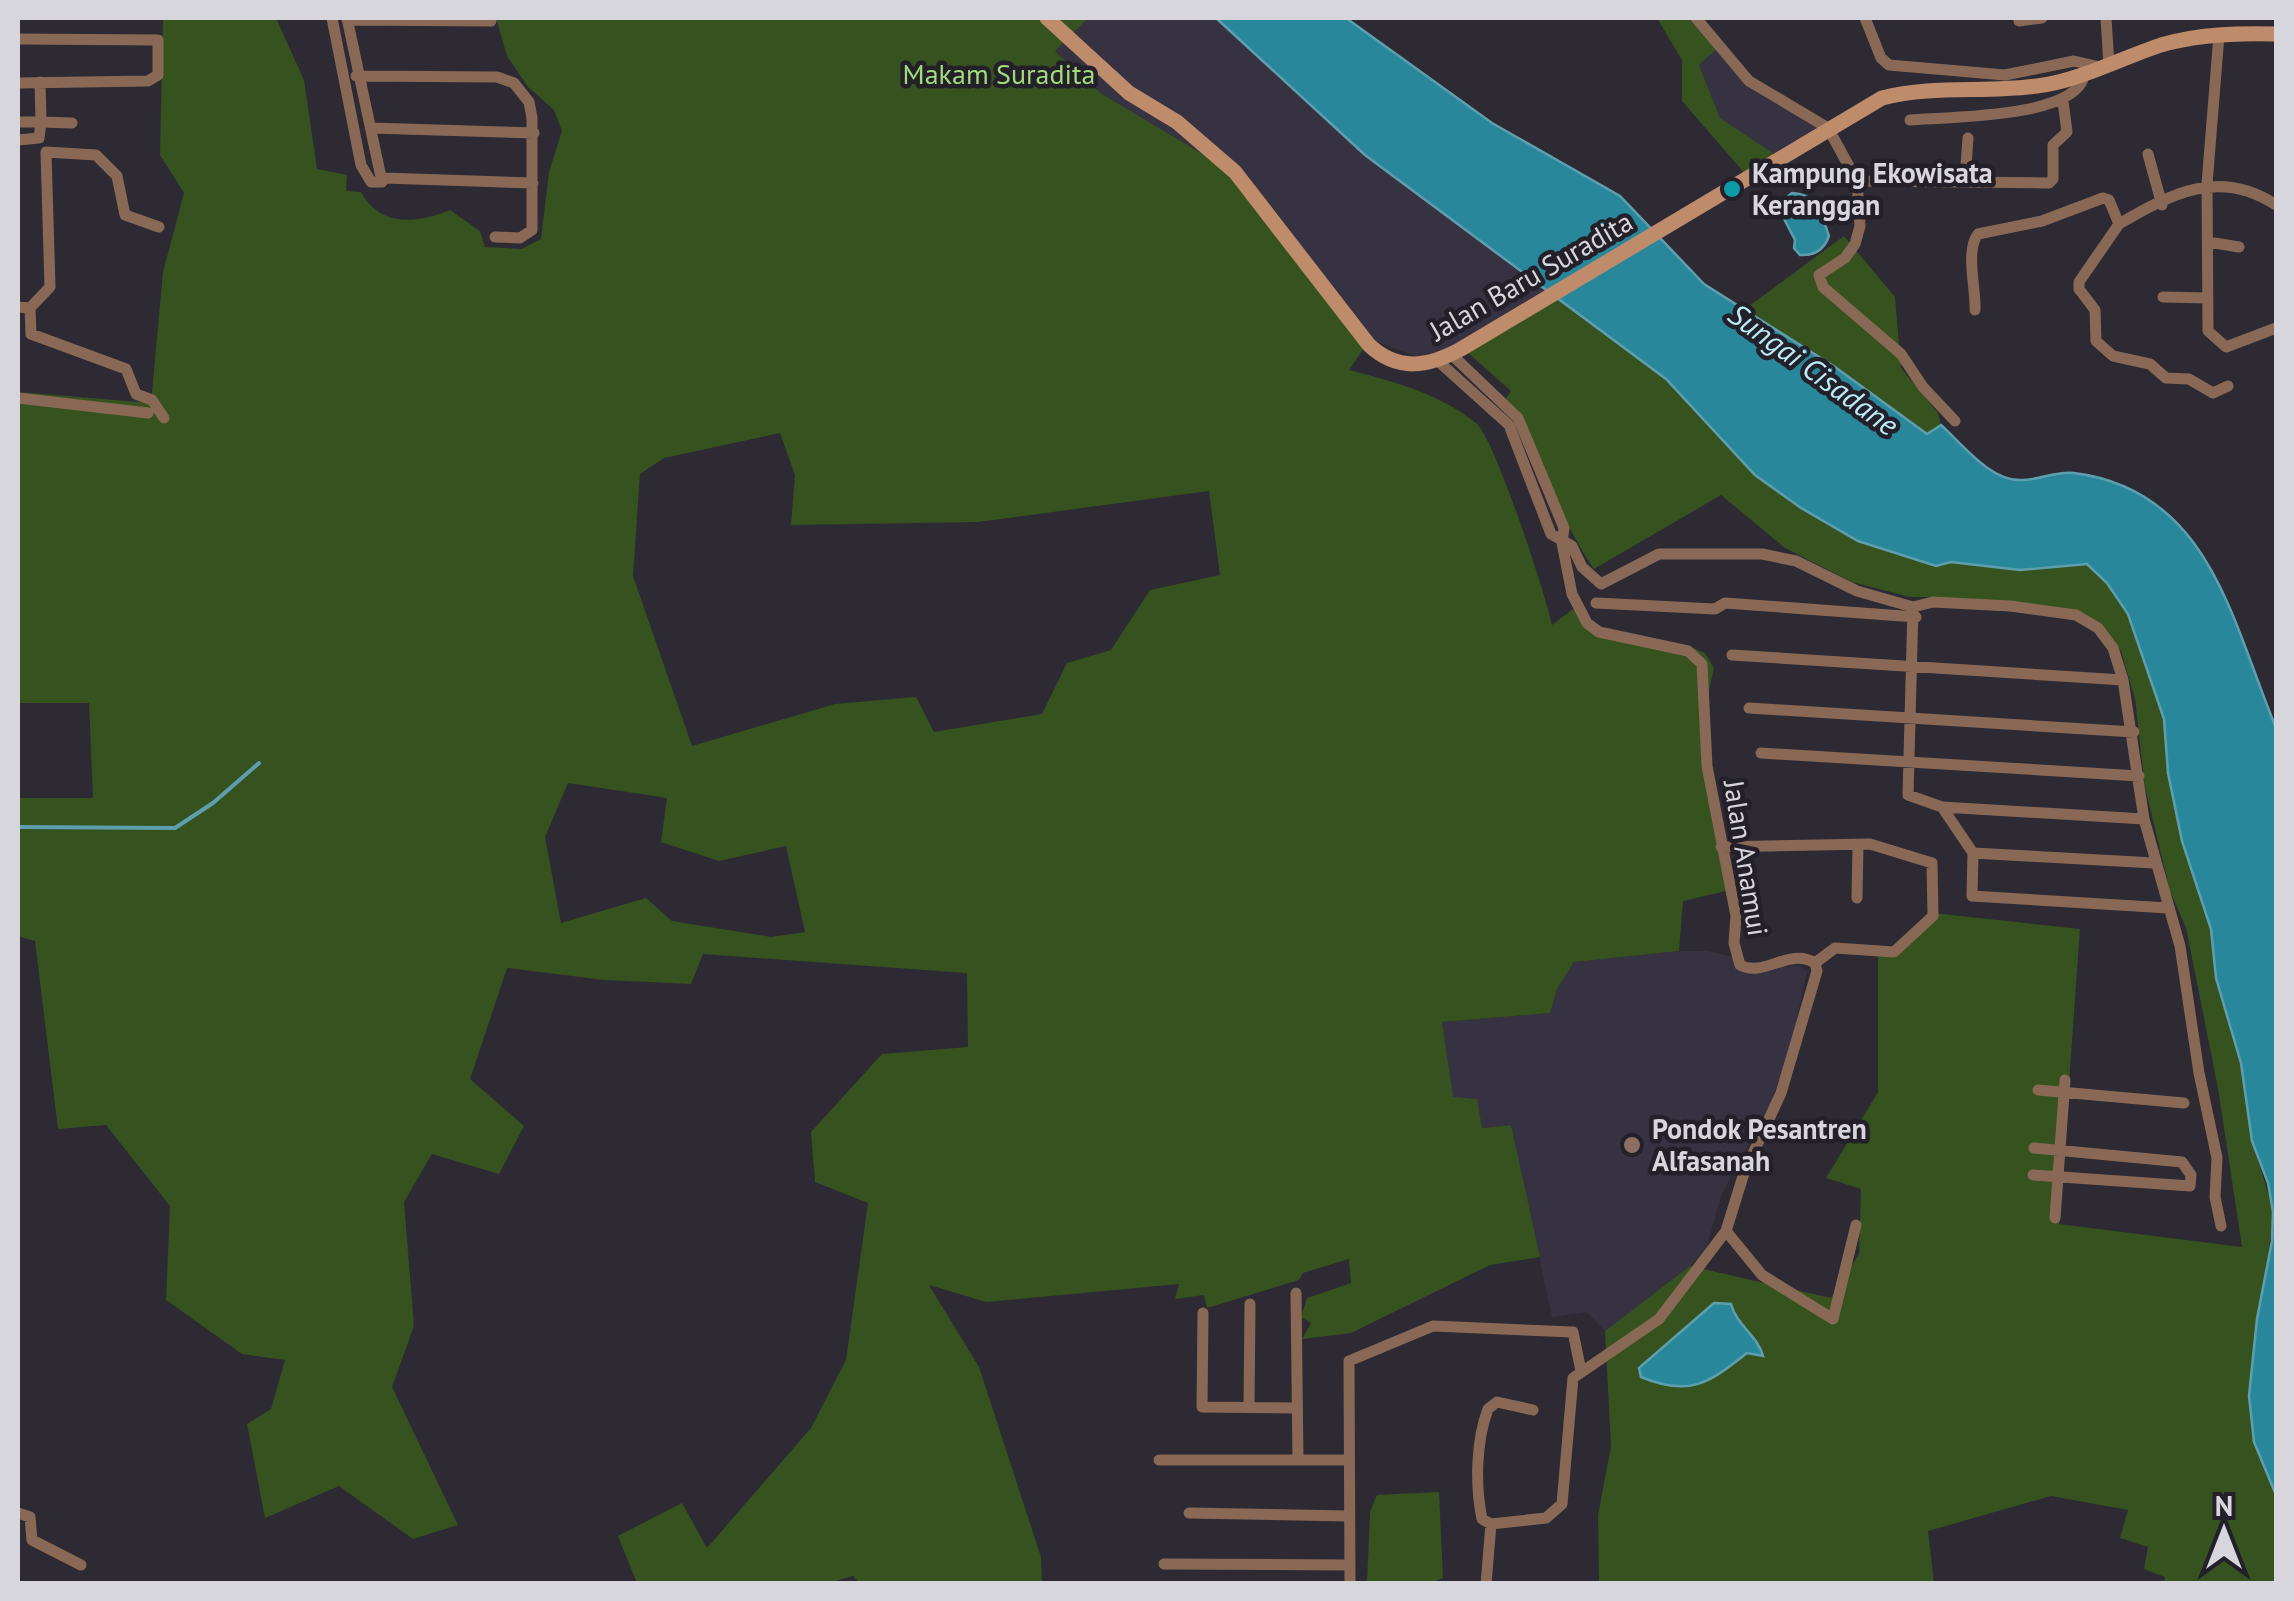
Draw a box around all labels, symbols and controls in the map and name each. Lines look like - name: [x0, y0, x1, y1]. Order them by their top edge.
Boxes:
- park label: Makam Suradita: [903, 55, 1095, 92]
- place label: Kampung Ekowisata Keranggan: [1752, 154, 1993, 223]
- marker: Kampung Ekowisata Keranggan: [1721, 178, 1743, 200]
- street label: Jalan Baru Suradita: [1422, 202, 1639, 349]
- water label: Sungai Cisadane: [1721, 294, 1907, 444]
- street label: Jalan Anamui: [1716, 777, 1777, 938]
- place label: Pondok Pesantren Alfasanah: [1652, 1110, 1867, 1179]
- marker: Pondok Pesantren Alfasanah: [1621, 1134, 1643, 1156]
- north arrow: [2174, 1481, 2274, 1581]
- text: N: [2215, 1487, 2233, 1524]

